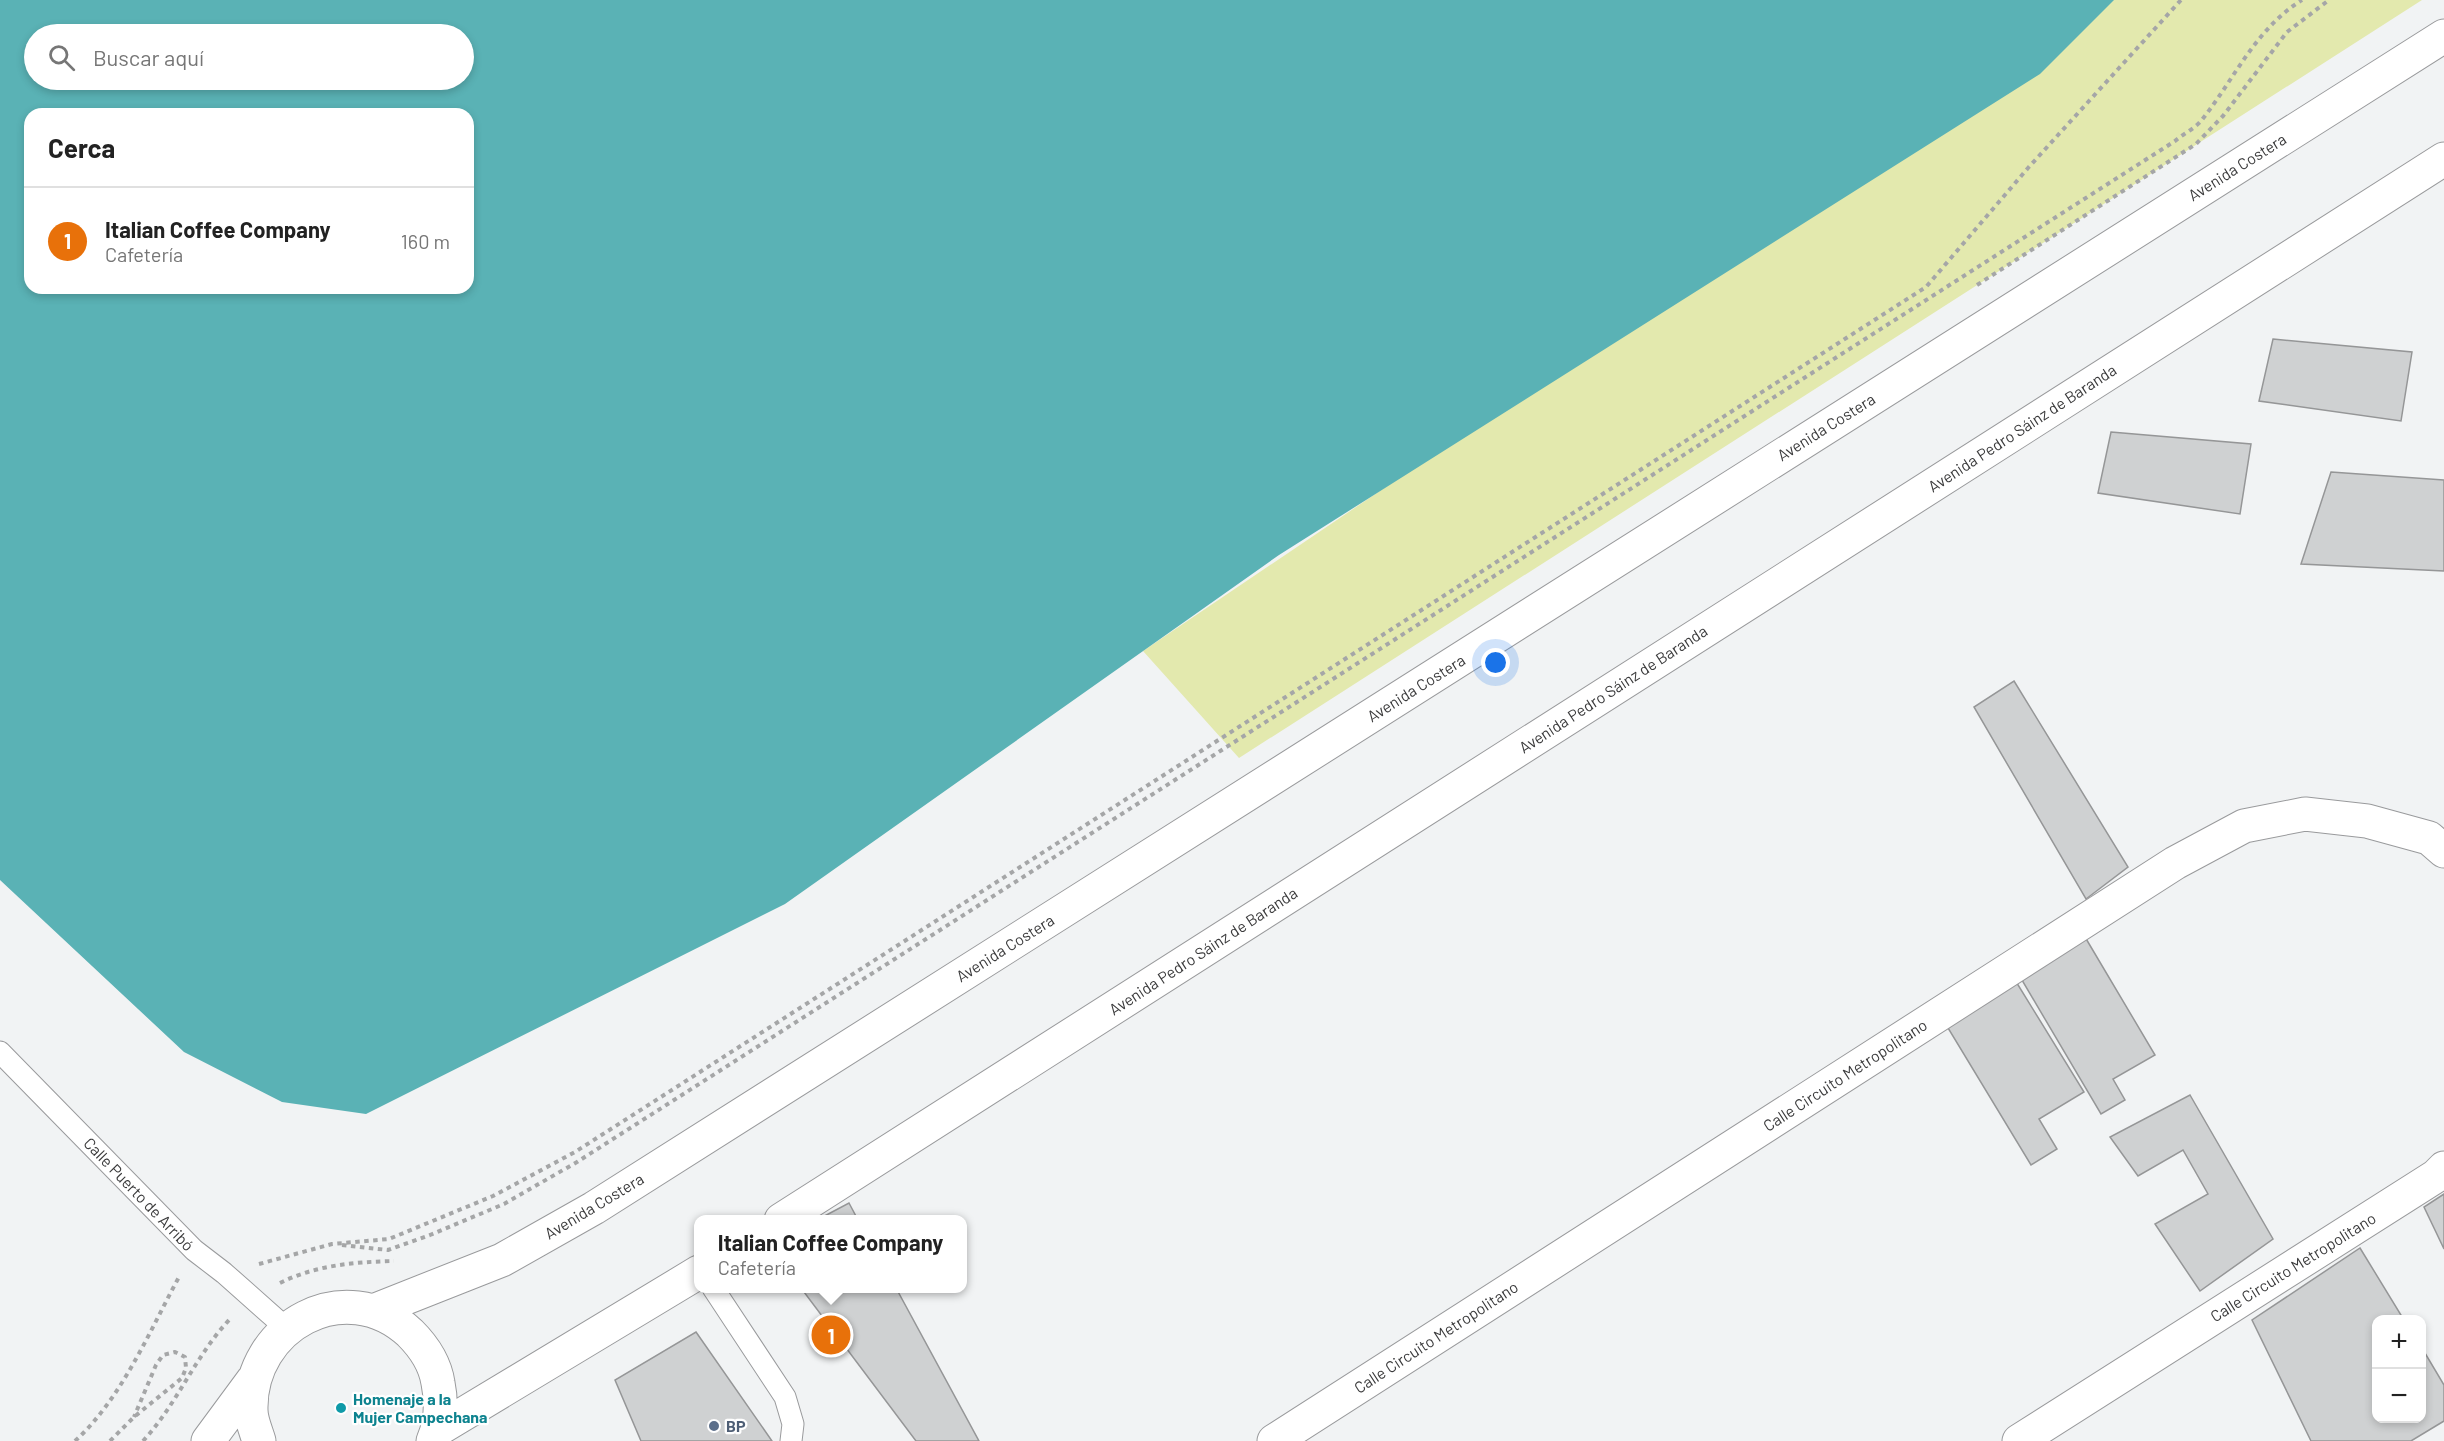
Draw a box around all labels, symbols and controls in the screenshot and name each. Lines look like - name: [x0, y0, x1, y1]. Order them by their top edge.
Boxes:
- search box: [24, 24, 474, 90]
- icon: search: [45, 41, 78, 74]
- text: Buscar aquí: [93, 44, 204, 70]
- street label: Avenida Costera: [2184, 129, 2289, 204]
- text: Cerca: [48, 132, 115, 163]
- text: Italian Coffee Company: [105, 216, 331, 242]
- text: 1: [64, 229, 71, 253]
- text: 160 m: [401, 229, 450, 253]
- text: Cafetería: [105, 242, 183, 266]
- street label: Avenida Pedro Sáinz de Baranda: [1924, 360, 2119, 496]
- street label: Avenida Costera: [1773, 389, 1878, 464]
- street label: Avenida Pedro Sáinz de Baranda: [1515, 621, 1710, 757]
- your location: [1481, 648, 1510, 677]
- street label: Avenida Costera: [1363, 650, 1468, 725]
- street label: Avenida Pedro Sáinz de Baranda: [1105, 883, 1300, 1019]
- street label: Avenida Costera: [952, 910, 1057, 985]
- street label: Calle Circuito Metropolitano: [1759, 1014, 1930, 1135]
- street label: Calle Puerto de Arribó: [80, 1133, 198, 1254]
- street label: Avenida Costera: [541, 1169, 647, 1243]
- street label: Calle Circuito Metropolitano: [2207, 1208, 2379, 1325]
- popup: [694, 1215, 967, 1293]
- text: Italian Coffee Company: [718, 1229, 943, 1255]
- text: Cafetería: [718, 1255, 796, 1279]
- street label: Calle Circuito Metropolitano: [1350, 1276, 1521, 1397]
- pin: 1: [812, 1312, 850, 1358]
- map controls: [2372, 1315, 2426, 1423]
- button: +: [2372, 1315, 2426, 1369]
- button: −: [2372, 1369, 2426, 1423]
- place label: Homenaje a la Mujer Campechana: [353, 1389, 488, 1426]
- marker: Homenaje a la Mujer Campechana: [334, 1401, 348, 1415]
- place label: BP: [726, 1416, 746, 1435]
- marker: BP: [707, 1419, 721, 1433]

